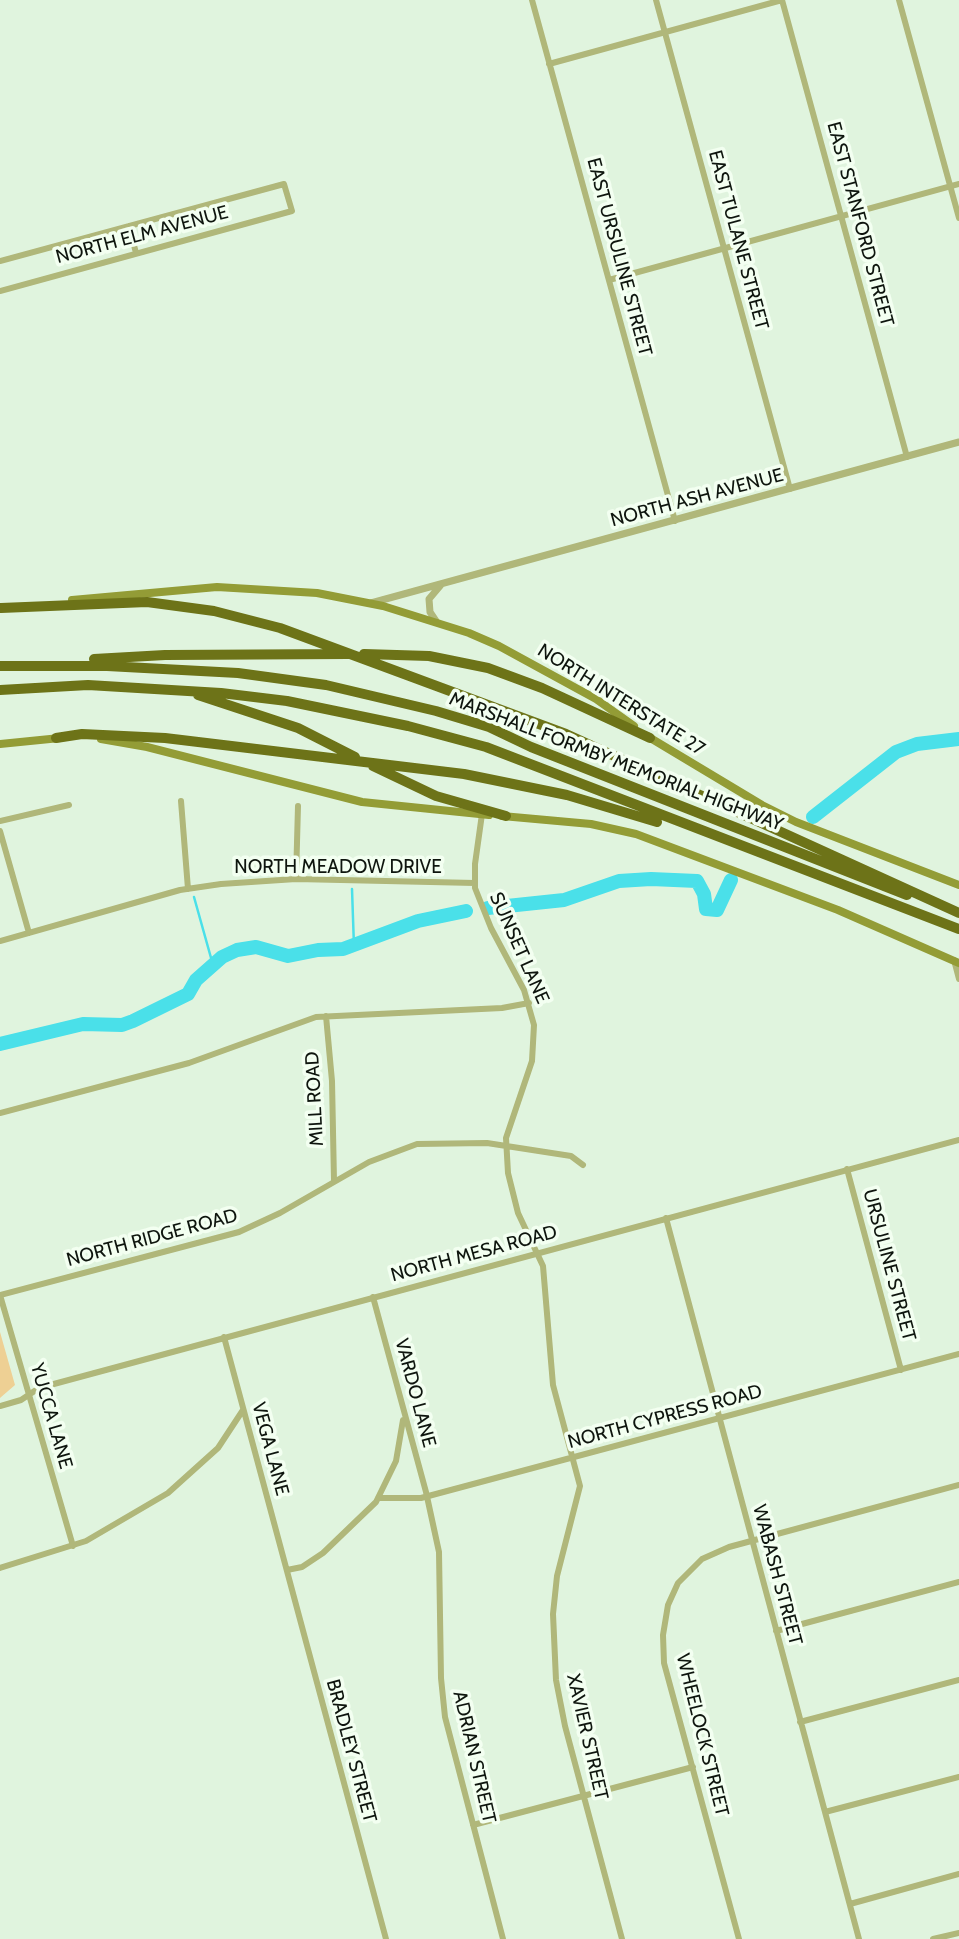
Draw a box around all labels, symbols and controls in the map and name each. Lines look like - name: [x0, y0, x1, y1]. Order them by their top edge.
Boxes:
- street label: EAST STANFORD STREET: [822, 119, 898, 329]
- street label: EAST TULANE STREET: [703, 148, 773, 332]
- street label: EAST URSULINE STREET: [582, 155, 656, 359]
- street label: NORTH ELM AVENUE: [53, 201, 231, 269]
- street label: NORTH ASH AVENUE: [608, 464, 786, 532]
- street label: NORTH INTERSTATE 27: [533, 639, 709, 761]
- street label: MARSHALL FORMBY MEMORIAL HIGHWAY: [446, 688, 786, 836]
- street label: NORTH MEADOW DRIVE: [234, 856, 442, 878]
- street label: SUNSET LANE: [484, 889, 554, 1007]
- street label: MILL ROAD: [301, 1051, 329, 1147]
- street label: URSULINE STREET: [858, 1186, 920, 1344]
- street label: NORTH RIDGE ROAD: [64, 1204, 240, 1272]
- street label: NORTH MESA ROAD: [388, 1221, 560, 1287]
- street label: VARDO LANE: [390, 1336, 440, 1450]
- street label: YUCCA LANE: [25, 1361, 77, 1471]
- street label: NORTH CYPRESS ROAD: [565, 1380, 765, 1454]
- street label: VEGA LANE: [247, 1400, 293, 1498]
- street label: WABASH STREET: [747, 1502, 807, 1648]
- street label: WHEELOCK STREET: [671, 1651, 733, 1819]
- street label: XAVIER STREET: [561, 1672, 613, 1802]
- street label: BRADLEY STREET: [321, 1677, 381, 1825]
- street label: ADRIAN STREET: [448, 1689, 500, 1825]

